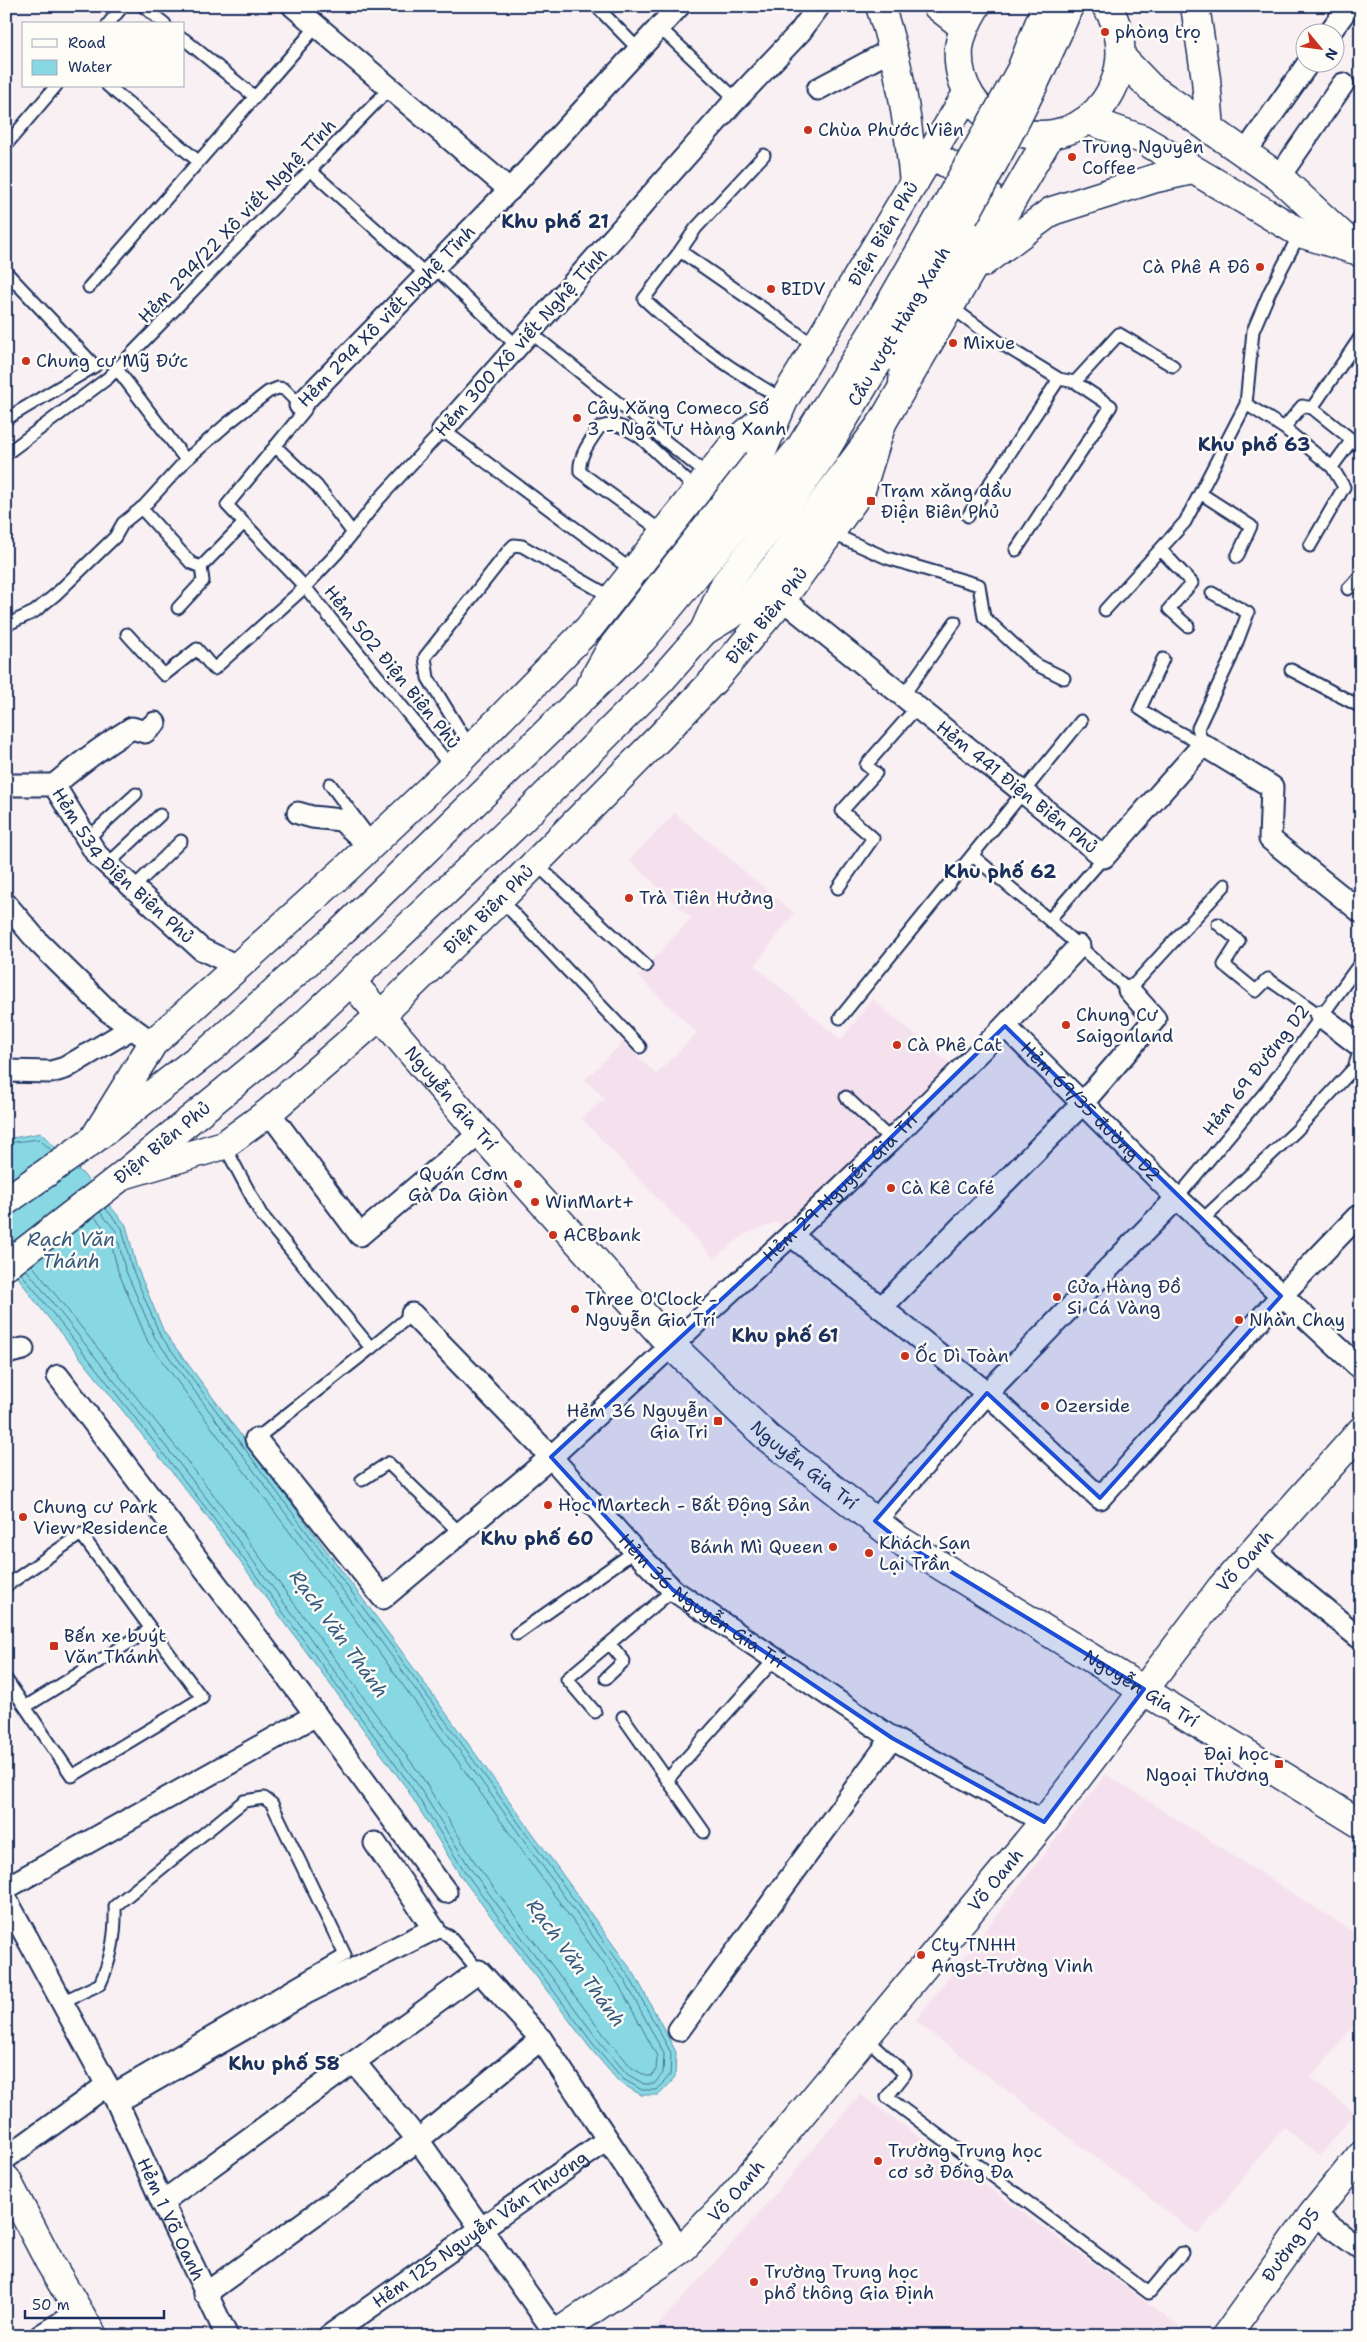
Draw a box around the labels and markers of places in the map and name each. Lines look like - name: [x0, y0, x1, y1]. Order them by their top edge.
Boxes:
- place label: phòng trọ: [1115, 20, 1201, 44]
- marker: phòng trọ: [1099, 26, 1111, 38]
- place label: Chùa Phước Viên: [818, 118, 964, 142]
- marker: Chùa Phước Viên: [802, 124, 814, 136]
- place label: Trung Nguyên Coffee: [1082, 135, 1204, 180]
- marker: Trung Nguyên Coffee: [1066, 151, 1078, 163]
- place label: Cà Phê A Đô: [1142, 255, 1250, 279]
- marker: Cà Phê A Đô: [1254, 261, 1266, 273]
- place label: BIDV: [781, 277, 825, 301]
- marker: BIDV: [765, 283, 777, 295]
- place label: Mixue: [963, 331, 1015, 355]
- marker: Mixue: [947, 337, 959, 349]
- place label: Chung cư Mỹ Đức: [36, 349, 188, 373]
- marker: Chung cư Mỹ Đức: [20, 355, 32, 367]
- place label: Cây Xăng Comeco Số 3 - Ngã Tư Hàng Xanh: [587, 396, 786, 441]
- marker: Cây Xăng Comeco Số 3 - Ngã Tư Hàng Xanh: [571, 412, 583, 424]
- place label: Trạm xăng dầu Điện Biên Phủ: [881, 479, 1012, 524]
- marker: Trạm xăng dầu Điện Biên Phủ: [865, 495, 877, 507]
- place label: Trà Tiên Hưởng: [639, 886, 774, 910]
- marker: Trà Tiên Hưởng: [623, 892, 635, 904]
- place label: Chung Cư Saigonland: [1076, 1003, 1174, 1048]
- marker: Chung Cư Saigonland: [1060, 1019, 1072, 1031]
- place label: Cà Phê Cat: [907, 1033, 1002, 1057]
- marker: Cà Phê Cat: [891, 1039, 903, 1051]
- place label: Quán Cơm Gà Da Giòn: [408, 1162, 508, 1207]
- place label: Cà Kê Café: [901, 1176, 995, 1200]
- marker: Quán Cơm Gà Da Giòn: [512, 1178, 524, 1190]
- marker: Cà Kê Café: [885, 1182, 897, 1194]
- place label: WinMart+: [545, 1190, 635, 1214]
- marker: WinMart+: [529, 1196, 541, 1208]
- place label: ACBbank: [563, 1223, 641, 1247]
- marker: ACBbank: [547, 1229, 559, 1241]
- place label: Cửa Hàng Đồ Si Cá Vàng: [1067, 1275, 1181, 1320]
- place label: Three O'Clock - Nguyễn Gia Trí: [585, 1287, 717, 1332]
- marker: Cửa Hàng Đồ Si Cá Vàng: [1051, 1291, 1063, 1303]
- marker: Three O'Clock - Nguyễn Gia Trí: [569, 1303, 581, 1315]
- place label: Nhàn Chay: [1249, 1308, 1345, 1332]
- marker: Nhàn Chay: [1233, 1314, 1245, 1326]
- place label: Ốc Dì Toàn: [915, 1342, 1009, 1368]
- marker: Ốc Dì Toàn: [899, 1350, 911, 1362]
- place label: Ozerside: [1055, 1394, 1130, 1418]
- place label: Hẻm 36 Nguyễn Gia Tri: [566, 1399, 708, 1444]
- marker: Ozerside: [1039, 1400, 1051, 1412]
- marker: Hẻm 36 Nguyễn Gia Tri: [712, 1415, 724, 1427]
- place label: Học Martech - Bất Động Sản: [558, 1493, 810, 1517]
- place label: Chung cư Park View Residence: [33, 1495, 168, 1540]
- marker: Học Martech - Bất Động Sản: [542, 1499, 554, 1511]
- marker: Chung cư Park View Residence: [17, 1511, 29, 1523]
- place label: Khách Sạn Lại Trần: [879, 1531, 971, 1576]
- place label: Bánh Mì Queen: [690, 1535, 823, 1559]
- marker: Bánh Mì Queen: [827, 1541, 839, 1553]
- marker: Khách Sạn Lại Trần: [863, 1547, 875, 1559]
- place label: Bến xe buýt Văn Thánh: [64, 1624, 166, 1669]
- marker: Bến xe buýt Văn Thánh: [48, 1640, 60, 1652]
- place label: Đại học Ngoại Thương: [1146, 1742, 1269, 1787]
- marker: Đại học Ngoại Thương: [1273, 1758, 1285, 1770]
- place label: Cty TNHH Angst-Trường Vinh: [931, 1933, 1094, 1978]
- marker: Cty TNHH Angst-Trường Vinh: [915, 1949, 927, 1961]
- place label: Trường Trung học cơ sở Đống Đa: [888, 2139, 1043, 2184]
- marker: Trường Trung học cơ sở Đống Đa: [872, 2155, 884, 2167]
- place label: Trường Trung học phổ thông Gia Định: [764, 2260, 934, 2305]
- marker: Trường Trung học phổ thông Gia Định: [748, 2276, 760, 2288]

